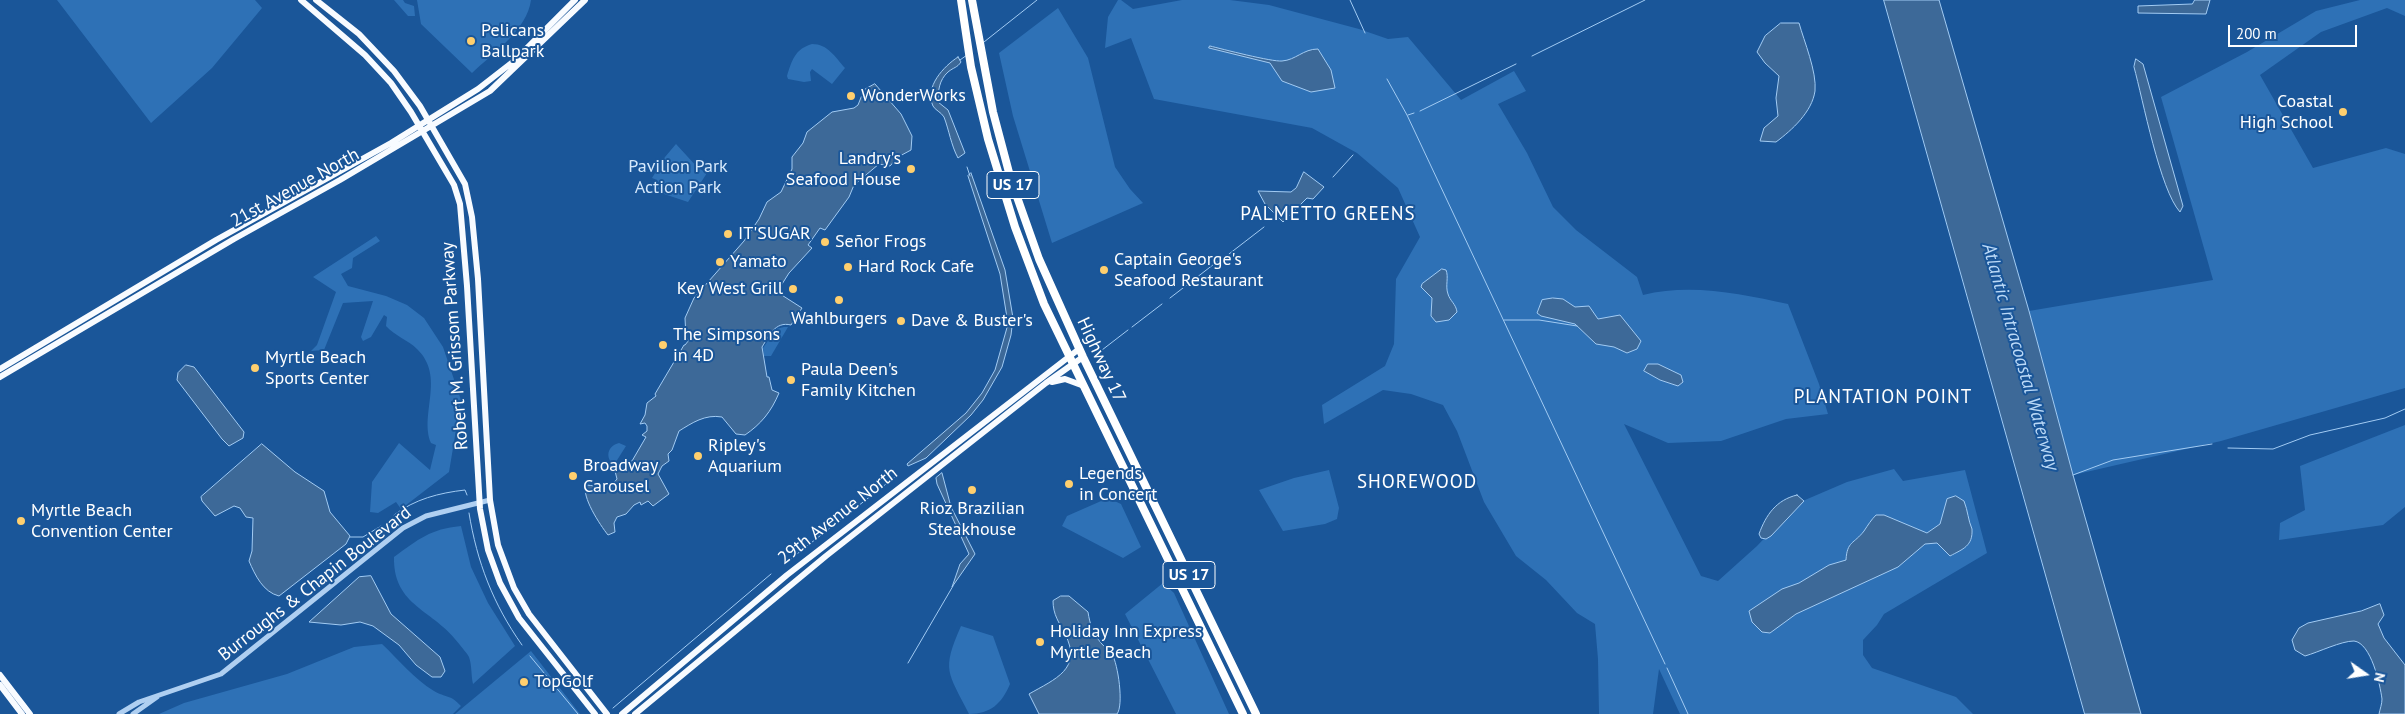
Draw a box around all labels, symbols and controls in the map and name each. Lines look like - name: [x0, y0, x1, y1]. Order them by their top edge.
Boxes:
- scale bar: [2230, 15, 2359, 47]
- place label: Pelicans Ballpark: [481, 20, 544, 62]
- text: 200 m: [2236, 24, 2277, 43]
- marker: Pelicans Ballpark: [465, 35, 477, 47]
- place label: WonderWorks: [861, 85, 966, 107]
- marker: WonderWorks: [845, 90, 857, 102]
- place label: Coastal High School: [2240, 91, 2333, 134]
- marker: Coastal High School: [2337, 106, 2349, 118]
- street label: 21st Avenue North: [227, 144, 363, 232]
- place label: Landry's Seafood House: [786, 148, 901, 190]
- park label: Pavilion Park Action Park: [628, 156, 728, 198]
- marker: Landry's Seafood House: [905, 163, 917, 175]
- road number: US 17: [987, 172, 1039, 198]
- district label: PALMETTO GREENS: [1238, 204, 1418, 226]
- place label: IT'SUGAR: [738, 223, 811, 245]
- marker: IT'SUGAR: [722, 228, 734, 240]
- place label: Señor Frogs: [835, 231, 926, 253]
- marker: Señor Frogs: [819, 236, 831, 248]
- street label: Robert M. Grissom Parkway: [437, 241, 473, 451]
- water label: Atlantic Intracoastal Waterway: [1977, 241, 2063, 473]
- place label: Captain George's Seafood Restaurant: [1114, 249, 1263, 292]
- place label: Yamato: [730, 251, 787, 273]
- marker: Yamato: [714, 256, 726, 268]
- place label: Hard Rock Cafe: [858, 256, 974, 278]
- marker: Hard Rock Cafe: [842, 261, 854, 273]
- marker: Captain George's Seafood Restaurant: [1098, 264, 1110, 276]
- place label: Key West Grill: [677, 278, 783, 300]
- marker: Key West Grill: [787, 283, 799, 295]
- marker: Wahlburgers: [833, 294, 845, 306]
- place label: Wahlburgers: [791, 308, 887, 330]
- place label: Dave & Buster's: [911, 310, 1033, 332]
- street label: Highway 17: [1072, 314, 1130, 406]
- marker: Dave & Buster's: [895, 315, 907, 327]
- place label: The Simpsons in 4D: [673, 324, 780, 366]
- marker: The Simpsons in 4D: [657, 339, 669, 351]
- place label: Myrtle Beach Sports Center: [265, 347, 369, 389]
- place label: Paula Deen's Family Kitchen: [801, 359, 916, 402]
- marker: Myrtle Beach Sports Center: [249, 362, 261, 374]
- marker: Paula Deen's Family Kitchen: [785, 374, 797, 386]
- district label: PLANTATION POINT: [1792, 387, 1974, 409]
- place label: Ripley's Aquarium: [708, 435, 782, 478]
- marker: Ripley's Aquarium: [692, 450, 704, 462]
- place label: Broadway Carousel: [583, 455, 658, 498]
- street label: 29th Avenue North: [774, 463, 902, 569]
- place label: Legends in Concert: [1079, 463, 1157, 506]
- marker: Broadway Carousel: [567, 470, 579, 482]
- district label: SHOREWOOD: [1356, 472, 1478, 494]
- marker: Legends in Concert: [1063, 478, 1075, 490]
- marker: Rioz Brazilian Steakhouse: [966, 484, 978, 496]
- place label: Rioz Brazilian Steakhouse: [919, 498, 1025, 540]
- place label: Myrtle Beach Convention Center: [31, 500, 173, 542]
- street label: Burroughs & Chapin Boulevard: [214, 502, 416, 666]
- marker: Myrtle Beach Convention Center: [15, 515, 27, 527]
- road number: US 17: [1163, 562, 1215, 588]
- place label: Holiday Inn Express Myrtle Beach: [1050, 621, 1202, 664]
- marker: Holiday Inn Express Myrtle Beach: [1034, 636, 1046, 648]
- north arrow: [2340, 649, 2390, 699]
- place label: TopGolf: [534, 671, 593, 693]
- text: N: [2370, 671, 2389, 684]
- marker: TopGolf: [518, 676, 530, 688]

